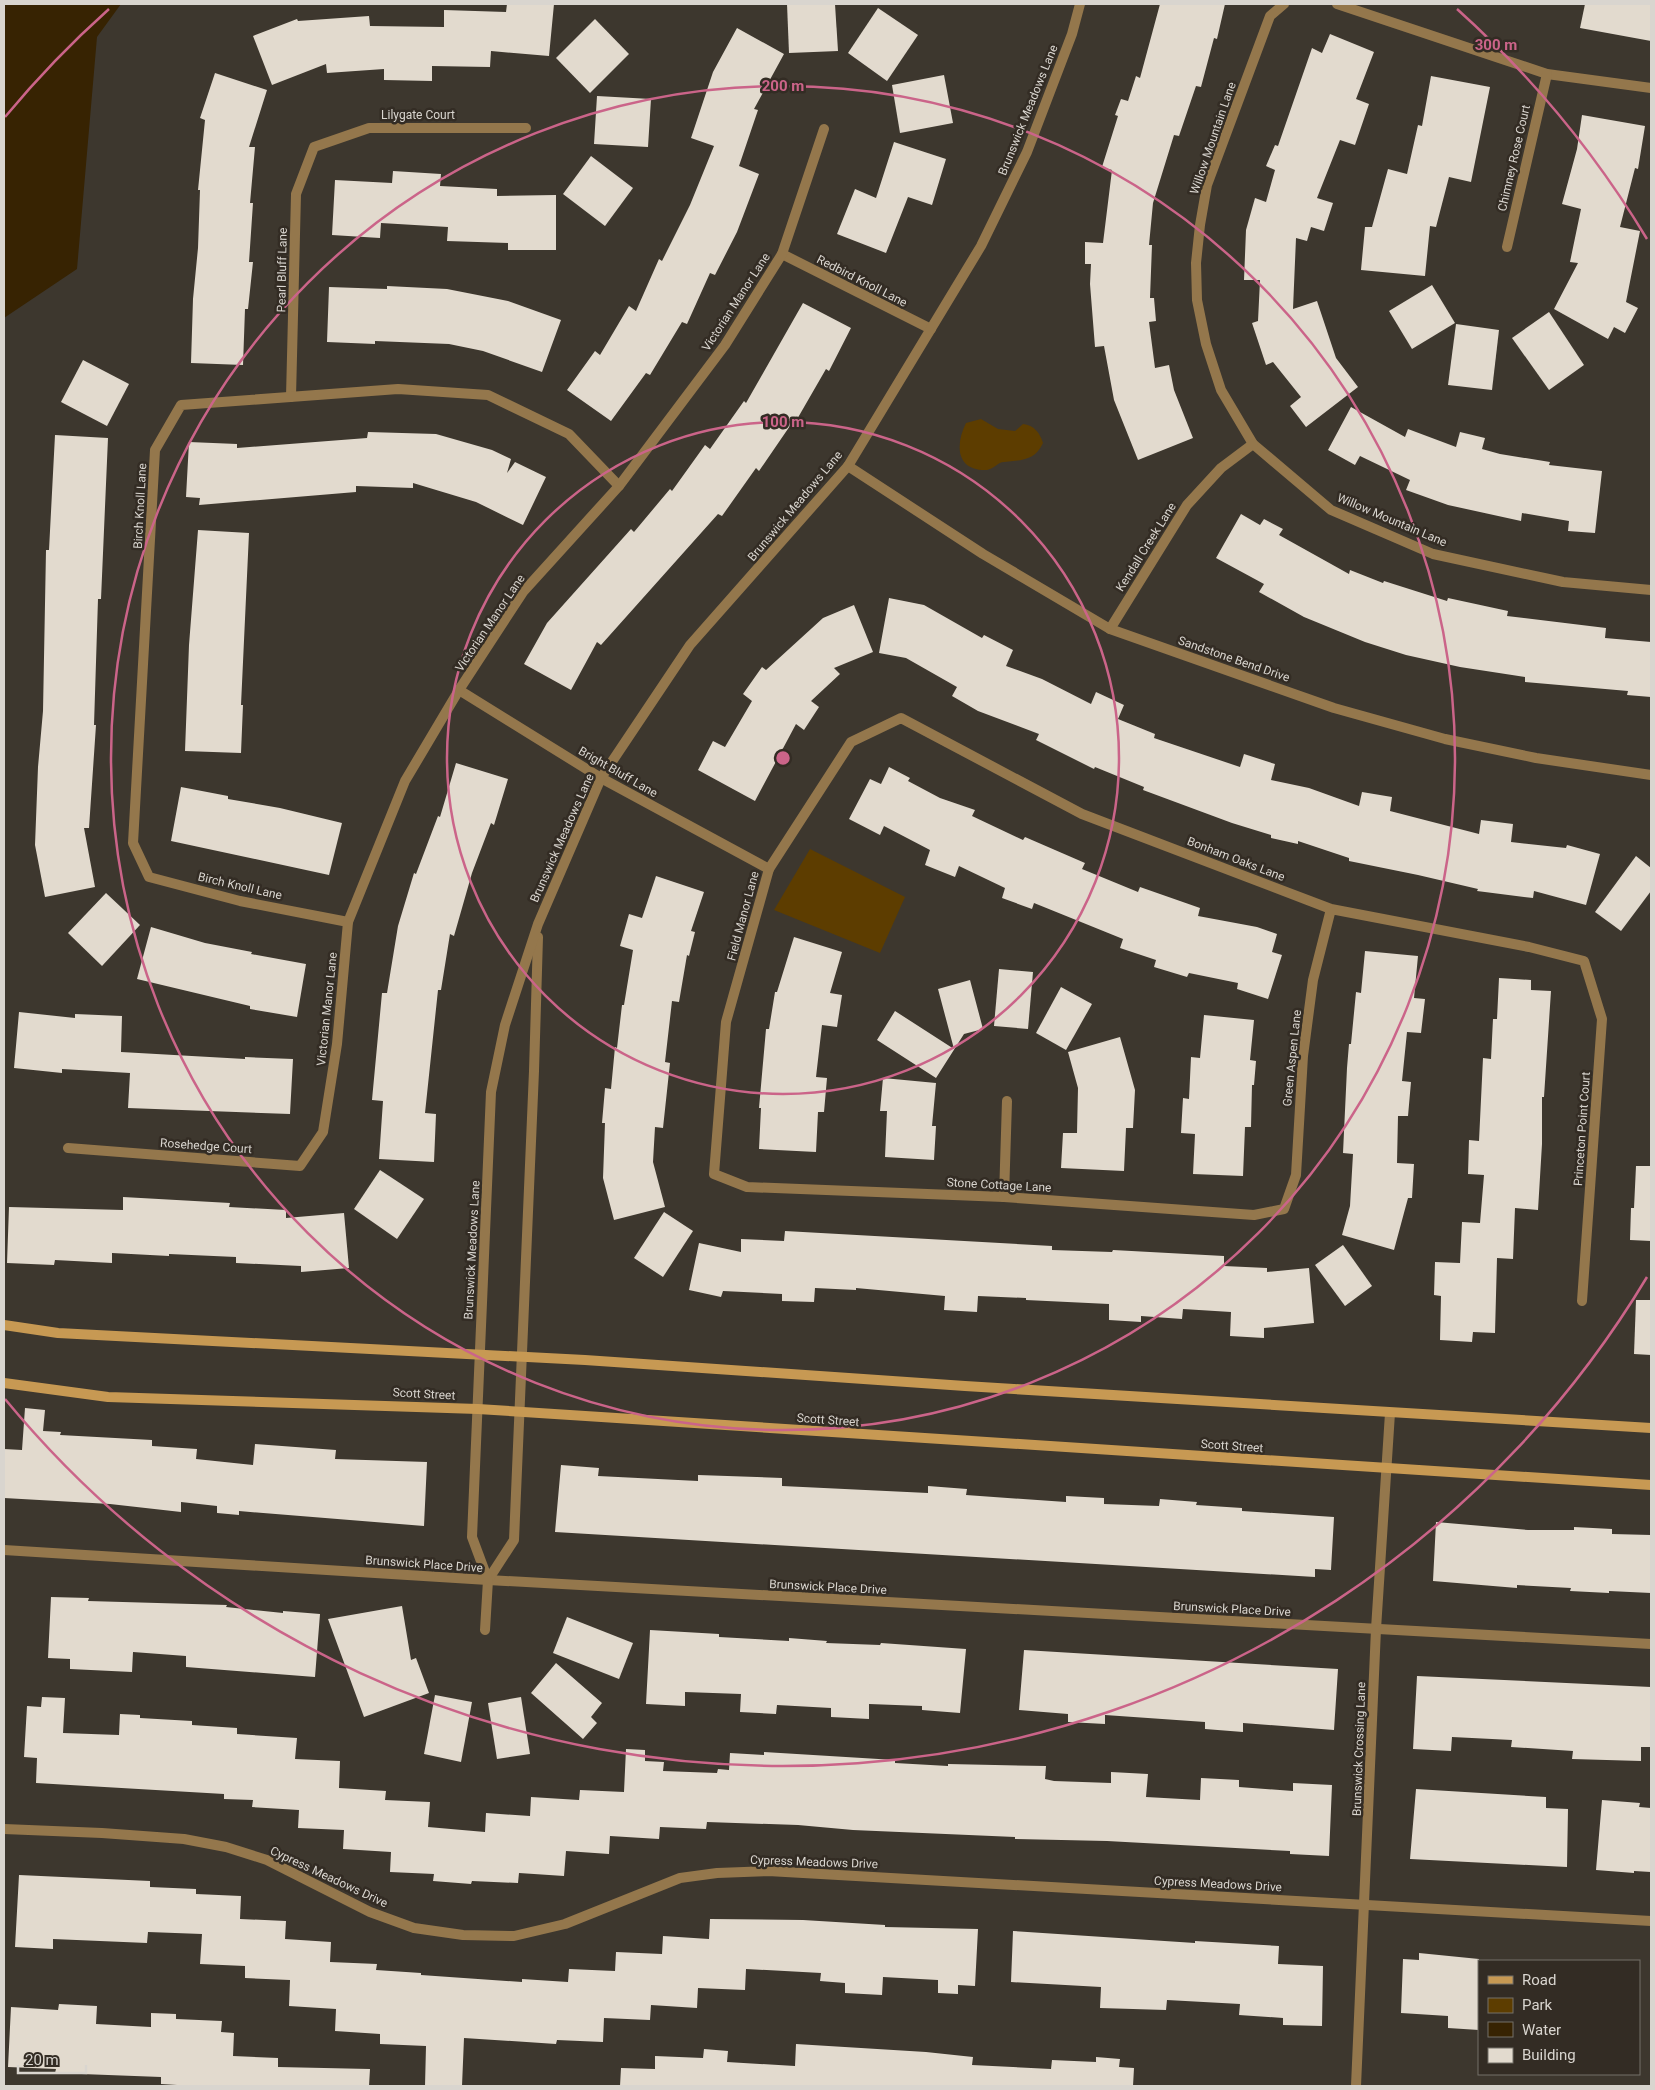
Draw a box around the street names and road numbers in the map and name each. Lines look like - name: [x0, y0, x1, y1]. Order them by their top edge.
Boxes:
- street label: Brunswick Meadows Lane: [995, 43, 1061, 177]
- street label: Willow Mountain Lane: [1187, 80, 1239, 196]
- street label: Chimney Rose Court: [1495, 103, 1533, 213]
- street label: Lilygate Court: [381, 108, 455, 122]
- street label: Pearl Bluff Lane: [274, 228, 290, 312]
- street label: Victorian Manor Lane: [699, 250, 773, 354]
- street label: Redbird Knoll Lane: [814, 252, 910, 310]
- street label: Brunswick Meadows Lane: [745, 448, 845, 564]
- street label: Birch Knoll Lane: [131, 463, 149, 549]
- street label: Willow Mountain Lane: [1335, 491, 1449, 549]
- street label: Kendall Creek Lane: [1113, 500, 1179, 594]
- street label: Victorian Manor Lane: [452, 572, 528, 674]
- street label: Sandstone Bend Drive: [1176, 633, 1292, 685]
- street label: Bright Bluff Lane: [576, 744, 660, 800]
- street label: Brunswick Meadows Lane: [527, 771, 597, 905]
- street label: Bonham Oaks Lane: [1185, 834, 1287, 884]
- street label: Birch Knoll Lane: [197, 870, 283, 902]
- street label: Field Manor Lane: [724, 870, 762, 962]
- street label: Victorian Manor Lane: [314, 952, 340, 1066]
- street label: Green Aspen Lane: [1280, 1009, 1304, 1107]
- street label: Princeton Point Court: [1571, 1071, 1593, 1187]
- street label: Rosehedge Court: [160, 1136, 253, 1156]
- street label: Stone Cottage Lane: [946, 1175, 1052, 1195]
- street label: Brunswick Meadows Lane: [461, 1180, 483, 1320]
- street label: Scott Street: [392, 1385, 456, 1403]
- street label: Scott Street: [796, 1411, 860, 1429]
- street label: Scott Street: [1200, 1437, 1264, 1455]
- street label: Brunswick Place Drive: [365, 1553, 483, 1575]
- street label: Brunswick Place Drive: [769, 1577, 887, 1597]
- street label: Brunswick Place Drive: [1173, 1599, 1291, 1619]
- street label: Brunswick Crossing Lane: [1350, 1682, 1368, 1816]
- street label: Cypress Meadows Drive: [268, 1844, 390, 1910]
- street label: Cypress Meadows Drive: [750, 1853, 878, 1871]
- street label: Cypress Meadows Drive: [1154, 1874, 1282, 1894]

